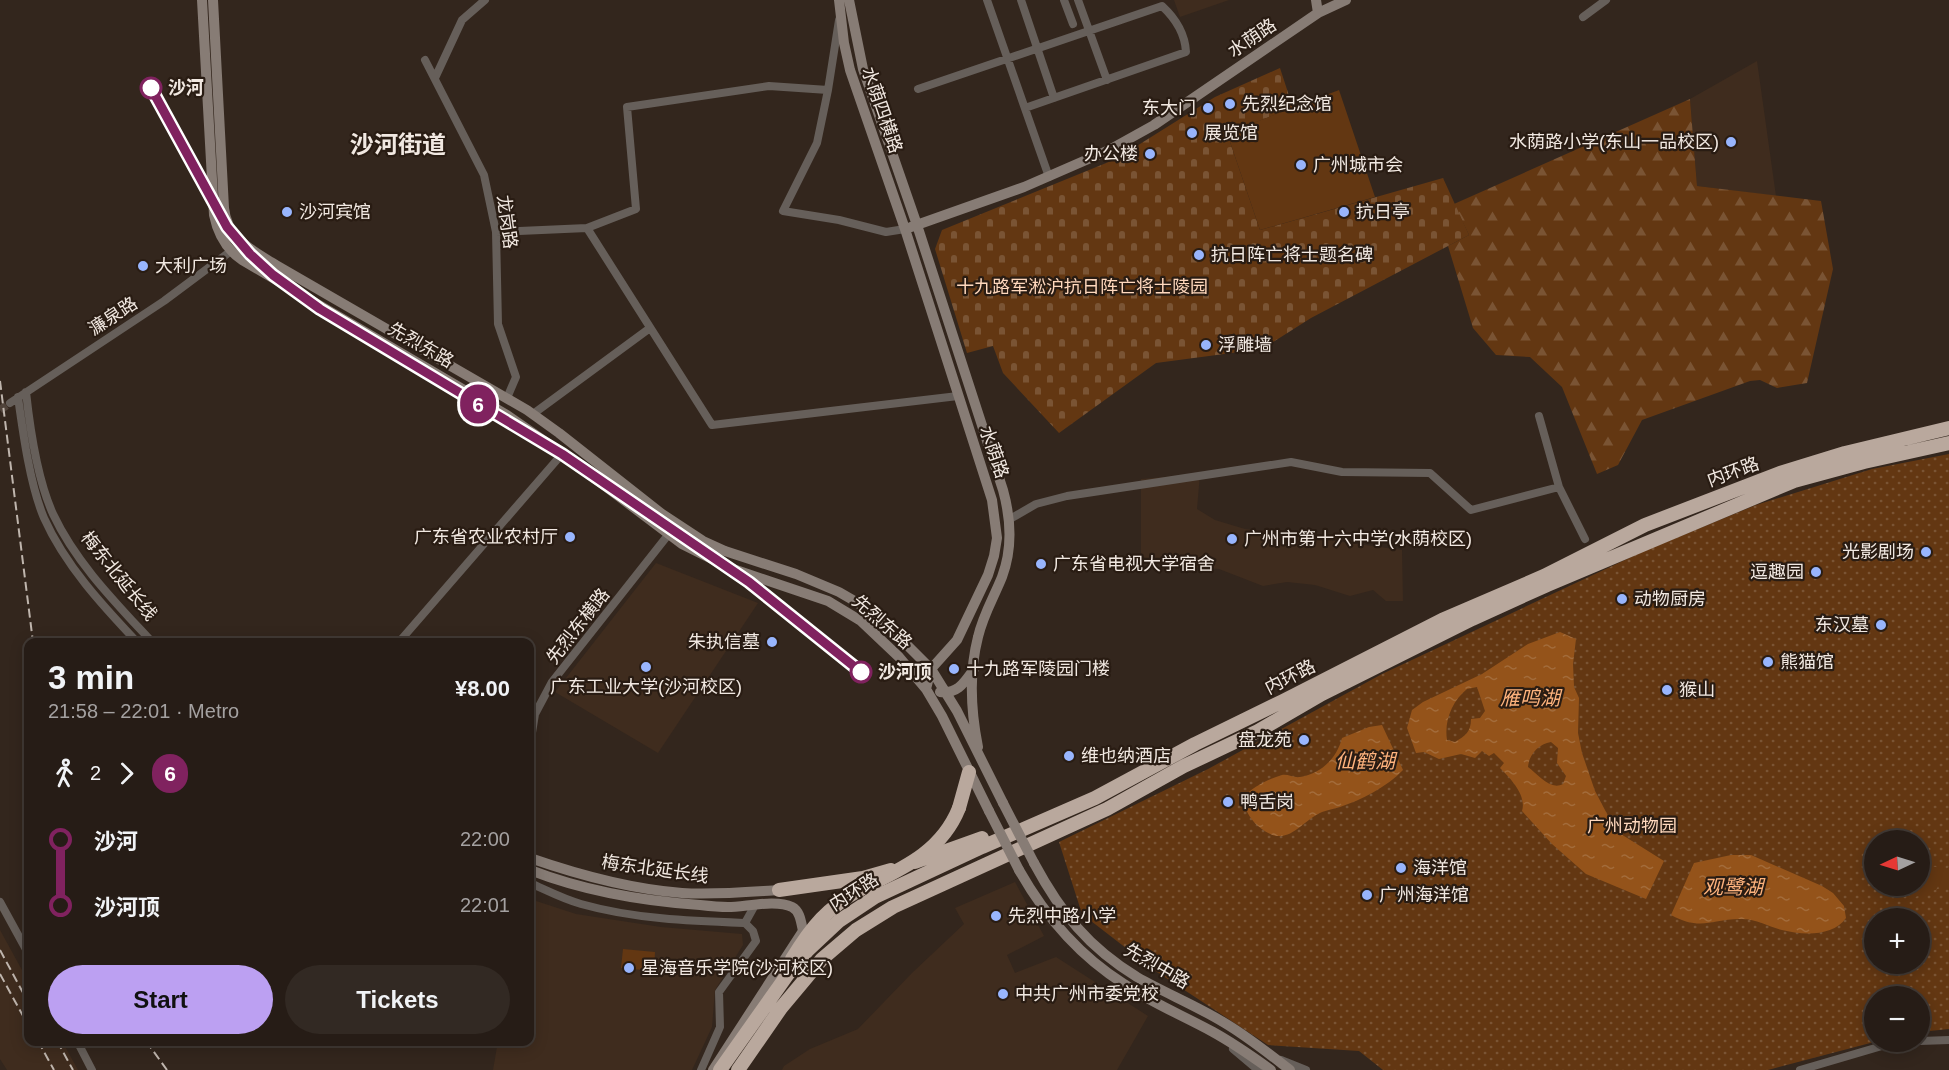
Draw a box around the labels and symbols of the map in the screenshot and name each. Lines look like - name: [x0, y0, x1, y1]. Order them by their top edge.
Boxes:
- street label: 水荫路: [1224, 15, 1280, 61]
- street label: 水荫四横路: [858, 64, 906, 156]
- marker: 沙河: [140, 77, 162, 99]
- place label: 沙河: [168, 78, 204, 98]
- place label: 先烈纪念馆: [1242, 94, 1332, 114]
- marker: 先烈纪念馆: [1223, 97, 1237, 111]
- place label: 东大门: [1142, 98, 1196, 118]
- marker: 东大门: [1201, 101, 1215, 115]
- place label: 展览馆: [1204, 123, 1258, 143]
- marker: 展览馆: [1185, 126, 1199, 140]
- district label: 沙河街道: [350, 131, 446, 158]
- place label: 水荫路小学(东山一品校区): [1509, 132, 1719, 152]
- marker: 水荫路小学(东山一品校区): [1724, 135, 1738, 149]
- place label: 办公楼: [1084, 144, 1138, 164]
- marker: 办公楼: [1143, 147, 1157, 161]
- place label: 广州城市会: [1313, 155, 1403, 175]
- marker: 广州城市会: [1294, 158, 1308, 172]
- street label: 龙岗路: [493, 194, 521, 250]
- place label: 沙河宾馆: [299, 202, 371, 222]
- place label: 抗日亭: [1356, 202, 1410, 222]
- marker: 沙河宾馆: [280, 205, 294, 219]
- marker: 抗日亭: [1337, 205, 1351, 219]
- place label: 抗日阵亡将士题名碑: [1211, 245, 1373, 265]
- marker: 抗日阵亡将士题名碑: [1192, 248, 1206, 262]
- place label: 大利广场: [155, 256, 227, 276]
- marker: 大利广场: [136, 259, 150, 273]
- park label: 十九路军淞沪抗日阵亡将士陵园: [956, 277, 1208, 297]
- street label: 濂泉路: [85, 293, 141, 339]
- street label: 先烈东路: [385, 318, 457, 372]
- place label: 浮雕墙: [1218, 335, 1272, 355]
- marker: 浮雕墙: [1199, 338, 1213, 352]
- line badge: 6: [458, 384, 498, 424]
- street label: 水荫路: [976, 423, 1012, 481]
- street label: 内环路: [1704, 453, 1762, 491]
- place label: 广东省农业农村厅: [414, 527, 558, 547]
- street label: 梅东北延长线: [77, 528, 161, 624]
- place label: 广州市第十六中学(水荫校区): [1244, 529, 1472, 549]
- marker: 广东省农业农村厅: [563, 530, 577, 544]
- marker: 广州市第十六中学(水荫校区): [1225, 532, 1239, 546]
- place label: 光影剧场: [1842, 542, 1914, 562]
- marker: 光影剧场: [1919, 545, 1933, 559]
- place label: 广东省电视大学宿舍: [1053, 554, 1215, 574]
- marker: 广东省电视大学宿舍: [1034, 557, 1048, 571]
- place label: 逗趣园: [1750, 562, 1804, 582]
- marker: 逗趣园: [1809, 565, 1823, 579]
- street label: 先烈东横路: [542, 584, 614, 668]
- place label: 动物厨房: [1634, 589, 1706, 609]
- street label: 先烈东路: [848, 591, 916, 653]
- marker: 动物厨房: [1615, 592, 1629, 606]
- place label: 东汉墓: [1815, 615, 1869, 635]
- marker: 东汉墓: [1874, 618, 1888, 632]
- place label: 朱执信墓: [688, 632, 760, 652]
- marker: 朱执信墓: [765, 635, 779, 649]
- place label: 熊猫馆: [1780, 652, 1834, 672]
- marker: 熊猫馆: [1761, 655, 1775, 669]
- street label: 内环路: [1261, 656, 1319, 698]
- place label: 十九路军陵园门楼: [966, 659, 1110, 679]
- marker: 广东工业大学(沙河校区): [639, 660, 653, 674]
- marker: 沙河顶: [850, 661, 872, 683]
- place label: 沙河顶: [878, 662, 932, 682]
- marker: 十九路军陵园门楼: [947, 662, 961, 676]
- place label: 广东工业大学(沙河校区): [550, 677, 742, 697]
- place label: 猴山: [1679, 680, 1715, 700]
- marker: 猴山: [1660, 683, 1674, 697]
- water label: 雁鸣湖: [1500, 687, 1563, 709]
- place label: 盘龙苑: [1238, 730, 1292, 750]
- marker: 盘龙苑: [1297, 733, 1311, 747]
- place label: 维也纳酒店: [1081, 746, 1171, 766]
- marker: 维也纳酒店: [1062, 749, 1076, 763]
- water label: 仙鹤湖: [1335, 750, 1398, 772]
- place label: 鸭舌岗: [1240, 792, 1294, 812]
- marker: 鸭舌岗: [1221, 795, 1235, 809]
- park label: 广州动物园: [1587, 816, 1677, 836]
- north arrow: [1864, 830, 1930, 896]
- street label: 梅东北延长线: [600, 852, 710, 886]
- place label: 海洋馆: [1413, 858, 1467, 878]
- marker: 海洋馆: [1394, 861, 1408, 875]
- street label: 内环路: [826, 869, 882, 915]
- water label: 观鹭湖: [1703, 876, 1766, 898]
- place label: 广州海洋馆: [1379, 885, 1469, 905]
- marker: 广州海洋馆: [1360, 888, 1374, 902]
- place label: 先烈中路小学: [1008, 906, 1116, 926]
- marker: 先烈中路小学: [989, 909, 1003, 923]
- street label: 先烈中路: [1121, 939, 1193, 993]
- place label: 星海音乐学院(沙河校区): [641, 958, 833, 978]
- marker: 星海音乐学院(沙河校区): [622, 961, 636, 975]
- place label: 中共广州市委党校: [1015, 984, 1159, 1004]
- marker: 中共广州市委党校: [996, 987, 1010, 1001]

